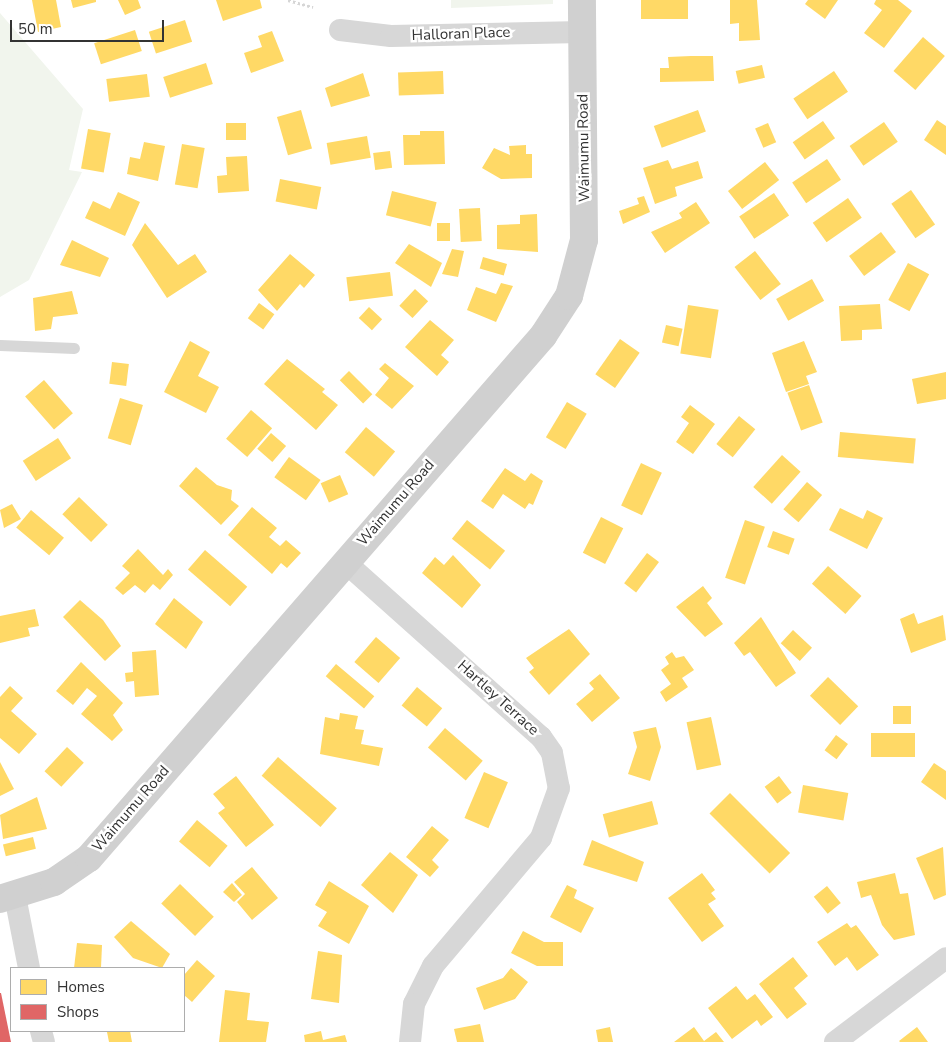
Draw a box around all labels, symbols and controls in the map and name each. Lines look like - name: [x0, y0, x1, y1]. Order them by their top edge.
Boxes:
- scale bar: [12, 10, 166, 42]
- text: 50 m: [18, 19, 53, 39]
- street label: Halloran Place: [411, 23, 511, 45]
- street label: Waimumu Road: [574, 94, 594, 202]
- street label: Waimumu Road: [354, 456, 438, 550]
- street label: Hartley Terrace: [454, 657, 542, 739]
- street label: Waimumu Road: [89, 762, 173, 856]
- legend: [10, 967, 185, 1032]
- text: Homes: [57, 977, 105, 997]
- text: Shops: [57, 1002, 99, 1022]

